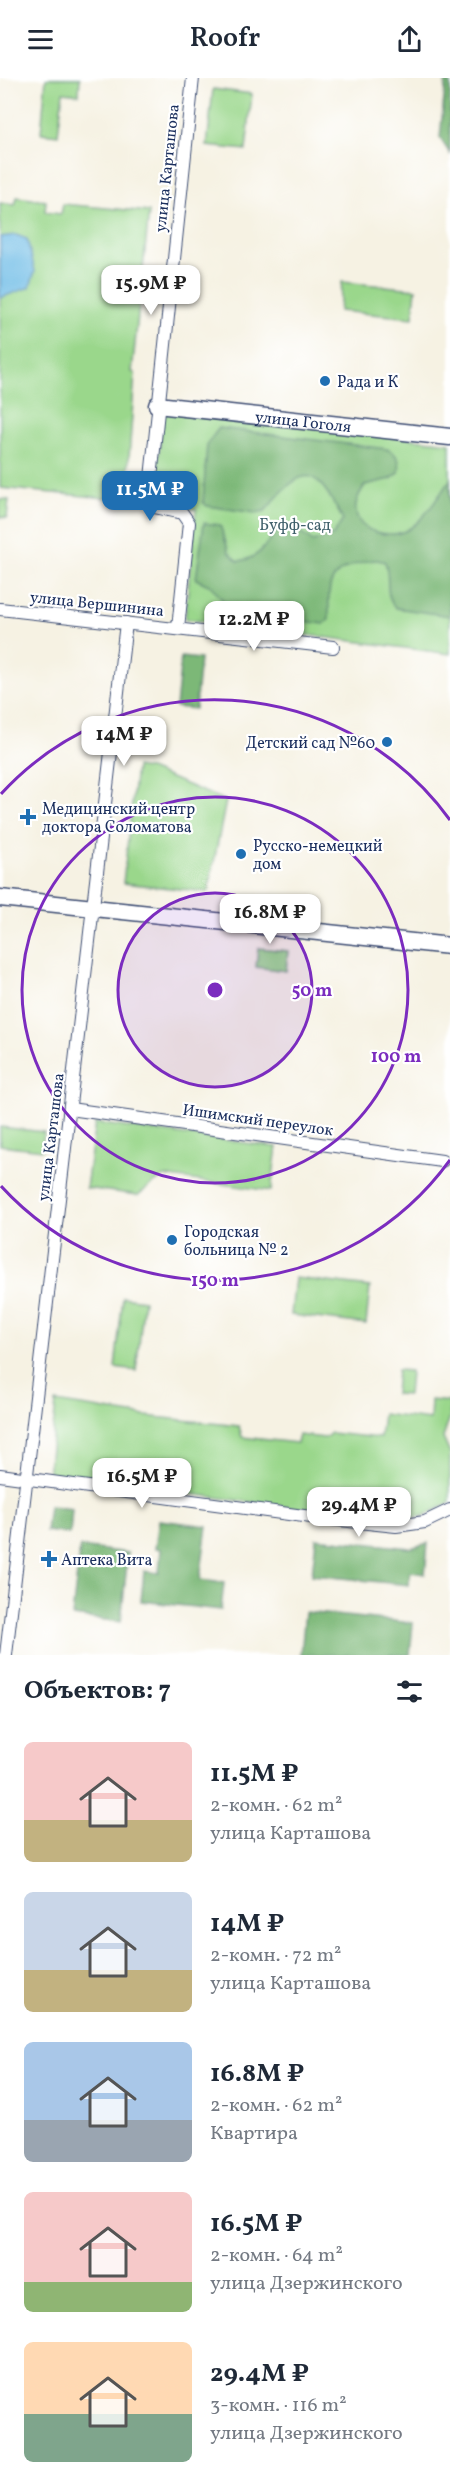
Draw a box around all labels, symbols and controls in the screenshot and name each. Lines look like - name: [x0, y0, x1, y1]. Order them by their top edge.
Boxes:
- text: Roofr: [190, 20, 260, 58]
- icon: menu: [24, 23, 57, 56]
- icon: share: [393, 23, 426, 56]
- street label: улица Карташова: [150, 103, 186, 234]
- pin: 15.9M ₽: [96, 265, 206, 316]
- text: 15.9M ₽: [115, 270, 187, 298]
- place label: Рада и К: [337, 372, 398, 394]
- marker: Рада и К: [318, 374, 332, 388]
- street label: улица Гоголя: [254, 407, 352, 439]
- pin: 11.5M ₽: [95, 471, 205, 522]
- text: 11.5M ₽: [116, 476, 184, 504]
- park label: Буфф-сад: [259, 515, 331, 537]
- street label: улица Вершинина: [29, 587, 165, 623]
- pin: 12.2M ₽: [199, 601, 309, 652]
- text: 12.2M ₽: [218, 606, 290, 634]
- pin: 14M ₽: [82, 716, 166, 767]
- text: 14M ₽: [95, 721, 153, 749]
- place label: Детский сад №60: [246, 733, 375, 755]
- marker: Детский сад №60: [380, 735, 394, 749]
- place label: Медицинский центр доктора Соломатова: [42, 799, 195, 839]
- marker: Медицинский центр доктора Соломатова: [19, 808, 37, 826]
- place label: Русско-немецкий дом: [253, 836, 383, 876]
- marker: Русско-немецкий дом: [234, 847, 248, 861]
- pin: 16.8M ₽: [215, 894, 325, 945]
- text: 16.8M ₽: [234, 899, 306, 927]
- text: 50 m: [292, 979, 332, 1004]
- centre of rings: [205, 980, 225, 1000]
- text: 100 m: [371, 1045, 421, 1070]
- street label: улица Карташова: [33, 1072, 71, 1203]
- street label: Ишимский переулок: [181, 1100, 335, 1143]
- place label: Городская больница № 2: [184, 1222, 289, 1262]
- marker: Городская больница № 2: [165, 1233, 179, 1247]
- text: 150 m: [191, 1269, 239, 1294]
- pin: 16.5M ₽: [87, 1458, 197, 1509]
- text: 16.5M ₽: [106, 1463, 178, 1491]
- pin: 29.4M ₽: [304, 1487, 414, 1538]
- text: 29.4M ₽: [321, 1492, 397, 1520]
- place label: Аптека Вита: [61, 1550, 152, 1572]
- marker: Аптека Вита: [42, 1552, 56, 1566]
- text: Объектов: 7: [24, 1673, 171, 1709]
- icon: filters: [393, 1675, 426, 1708]
- text: 11.5M ₽: [210, 1756, 299, 1792]
- icon: home: [72, 1766, 144, 1838]
- text: 2-комн. · 62 m²: [210, 1792, 342, 1820]
- text: улица Карташова: [210, 1820, 371, 1848]
- text: 14M ₽: [210, 1906, 284, 1942]
- icon: home: [72, 1916, 144, 1988]
- text: 2-комн. · 72 m²: [210, 1942, 341, 1970]
- text: улица Карташова: [210, 1970, 371, 1998]
- text: 16.8M ₽: [210, 2056, 304, 2092]
- icon: home: [72, 2066, 144, 2138]
- text: 2-комн. · 62 m²: [210, 2092, 342, 2120]
- text: Квартира: [210, 2120, 298, 2148]
- text: 16.5M ₽: [210, 2206, 303, 2242]
- icon: home: [72, 2216, 144, 2288]
- text: 2-комн. · 64 m²: [210, 2242, 343, 2270]
- text: улица Дзержинского: [210, 2270, 403, 2298]
- text: 29.4M ₽: [210, 2356, 309, 2392]
- icon: home: [72, 2366, 144, 2438]
- text: 3-комн. · 116 m²: [210, 2392, 347, 2420]
- text: улица Дзержинского: [210, 2420, 403, 2448]

